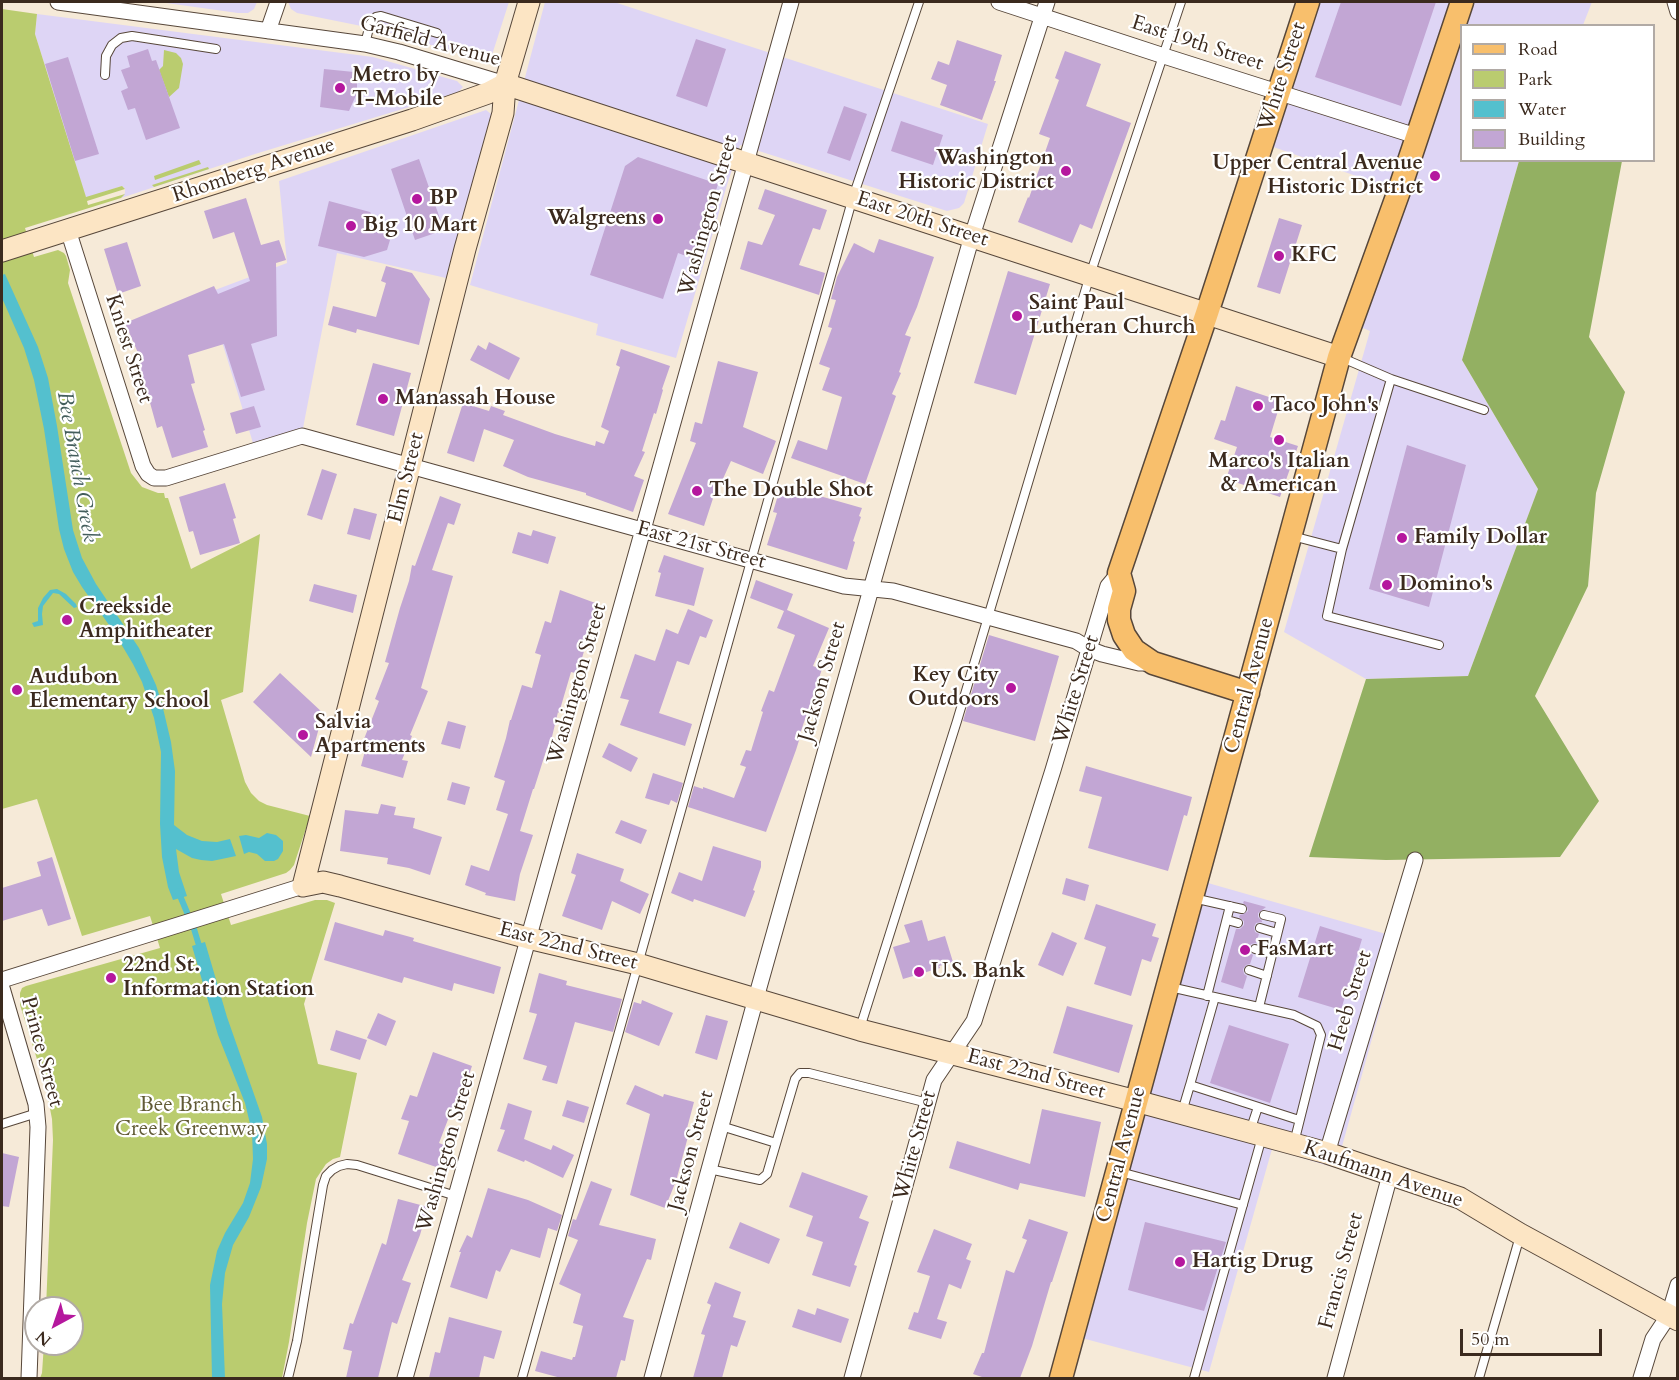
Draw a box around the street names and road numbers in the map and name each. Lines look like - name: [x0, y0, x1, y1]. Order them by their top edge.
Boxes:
- street label: Garfield Avenue: [357, 11, 503, 73]
- street label: East 19th Street: [1128, 11, 1266, 77]
- street label: White Street: [1254, 19, 1312, 135]
- street label: Washington Street: [674, 132, 744, 300]
- street label: Rhomberg Avenue: [170, 133, 338, 209]
- street label: East 20th Street: [853, 187, 991, 253]
- street label: Kniest Street: [99, 291, 157, 407]
- street label: Elm Street: [384, 430, 430, 526]
- street label: East 21st Street: [634, 517, 768, 575]
- street label: Washington Street: [543, 600, 613, 768]
- street label: Central Avenue: [1220, 615, 1280, 757]
- street label: Jackson Street: [794, 619, 852, 745]
- street label: White Street: [1048, 632, 1106, 748]
- street label: East 22nd Street: [496, 918, 640, 976]
- street label: Heeb Street: [1324, 948, 1378, 1054]
- street label: Prince Street: [14, 994, 68, 1110]
- street label: East 22nd Street: [964, 1044, 1108, 1106]
- street label: Washington Street: [412, 1068, 482, 1236]
- street label: Central Avenue: [1092, 1084, 1152, 1226]
- street label: Jackson Street: [664, 1088, 720, 1214]
- street label: White Street: [889, 1088, 943, 1204]
- street label: Kaufmann Avenue: [1300, 1136, 1466, 1214]
- street label: Francis Street: [1314, 1210, 1370, 1332]

